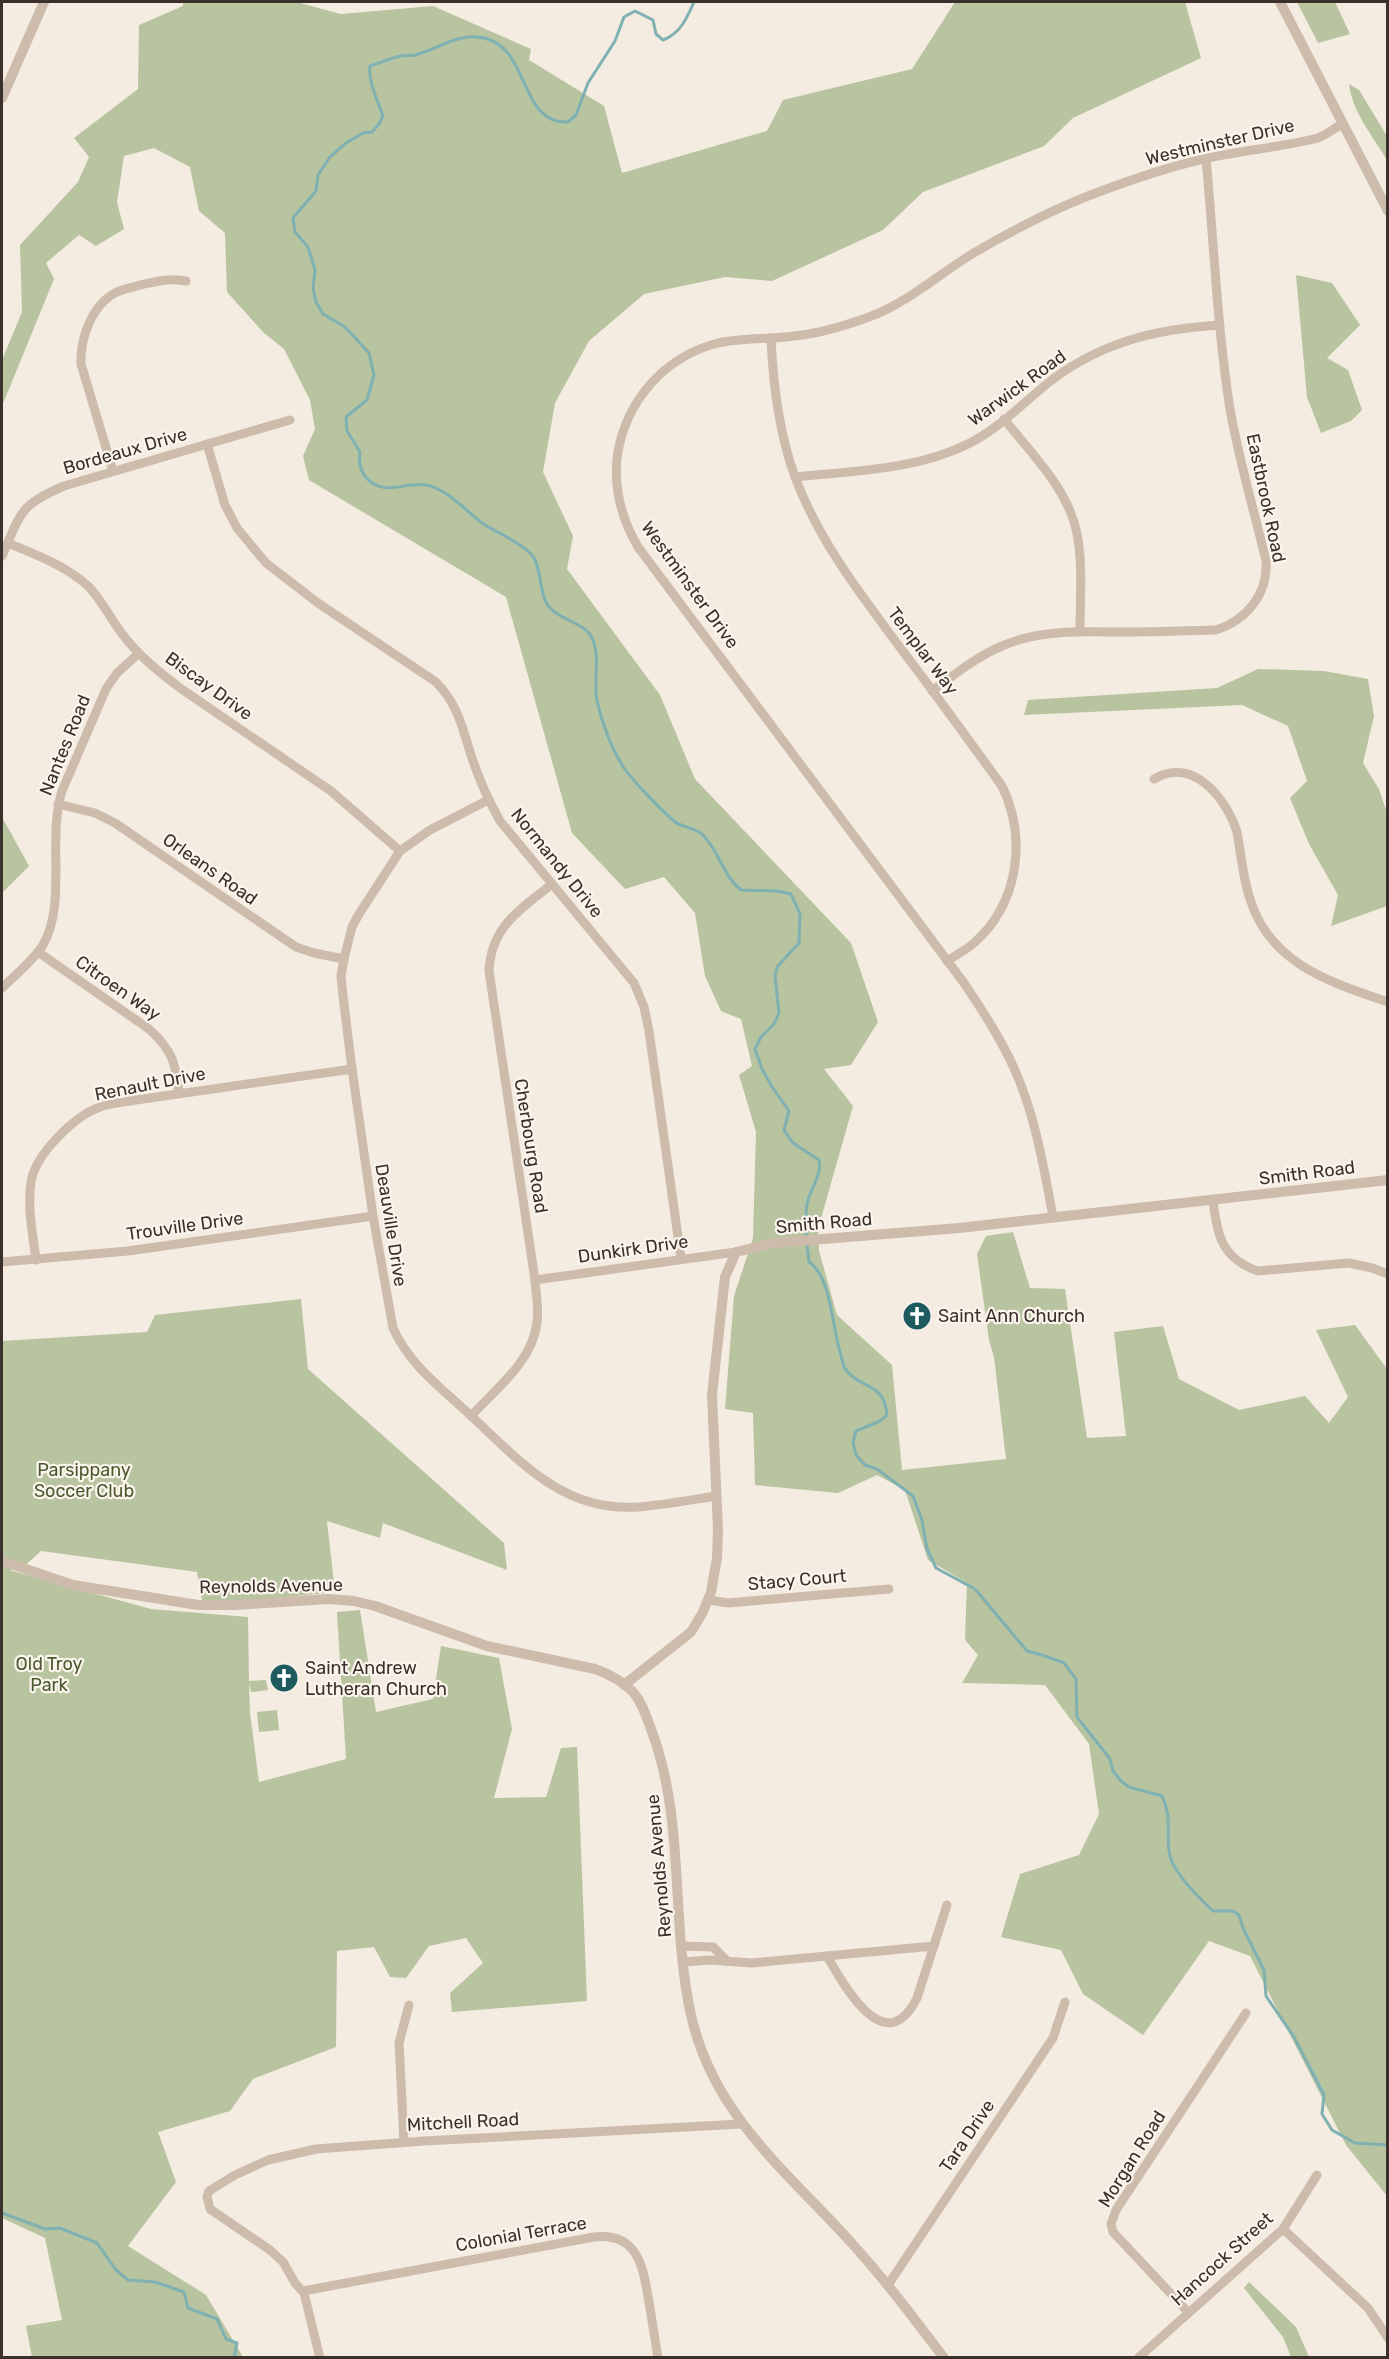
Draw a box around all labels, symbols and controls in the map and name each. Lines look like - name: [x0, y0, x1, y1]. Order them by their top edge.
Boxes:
- street label: Westminster Drive: [1143, 114, 1297, 170]
- street label: Warwick Road: [964, 345, 1070, 431]
- street label: Bordeaux Drive: [60, 423, 190, 479]
- street label: Eastbrook Road: [1242, 432, 1290, 564]
- street label: Westminster Drive: [636, 517, 744, 653]
- street label: Templar Way: [883, 603, 963, 699]
- street label: Biscay Drive: [161, 647, 257, 725]
- street label: Nantes Road: [35, 691, 95, 799]
- street label: Normandy Drive: [506, 804, 608, 922]
- street label: Orleans Road: [158, 828, 262, 910]
- street label: Citroen Way: [71, 951, 165, 1025]
- street label: Renault Drive: [93, 1062, 207, 1106]
- street label: Cherbourg Road: [509, 1077, 553, 1215]
- street label: Smith Road: [1258, 1156, 1356, 1190]
- street label: Deauville Drive: [370, 1162, 412, 1288]
- street label: Trouville Drive: [125, 1207, 245, 1245]
- street label: Smith Road: [775, 1208, 873, 1238]
- street label: Dunkirk Drive: [576, 1230, 690, 1268]
- church icon: Saint Ann Church: [901, 1300, 933, 1332]
- place label: Saint Ann Church: [938, 1305, 1085, 1327]
- park label: Parsippany Soccer Club: [34, 1459, 134, 1502]
- street label: Stacy Court: [747, 1565, 847, 1595]
- street label: Reynolds Avenue: [199, 1574, 343, 1598]
- park label: Old Troy Park: [16, 1653, 82, 1696]
- place label: Saint Andrew Lutheran Church: [305, 1657, 447, 1700]
- church icon: Saint Andrew Lutheran Church: [268, 1662, 300, 1694]
- street label: Reynolds Avenue: [642, 1793, 676, 1939]
- street label: Tara Drive: [935, 2095, 999, 2177]
- street label: Morgan Road: [1094, 2107, 1170, 2211]
- street label: Mitchell Road: [406, 2108, 520, 2136]
- street label: Hancock Street: [1167, 2208, 1277, 2310]
- street label: Colonial Terrace: [454, 2212, 588, 2256]

